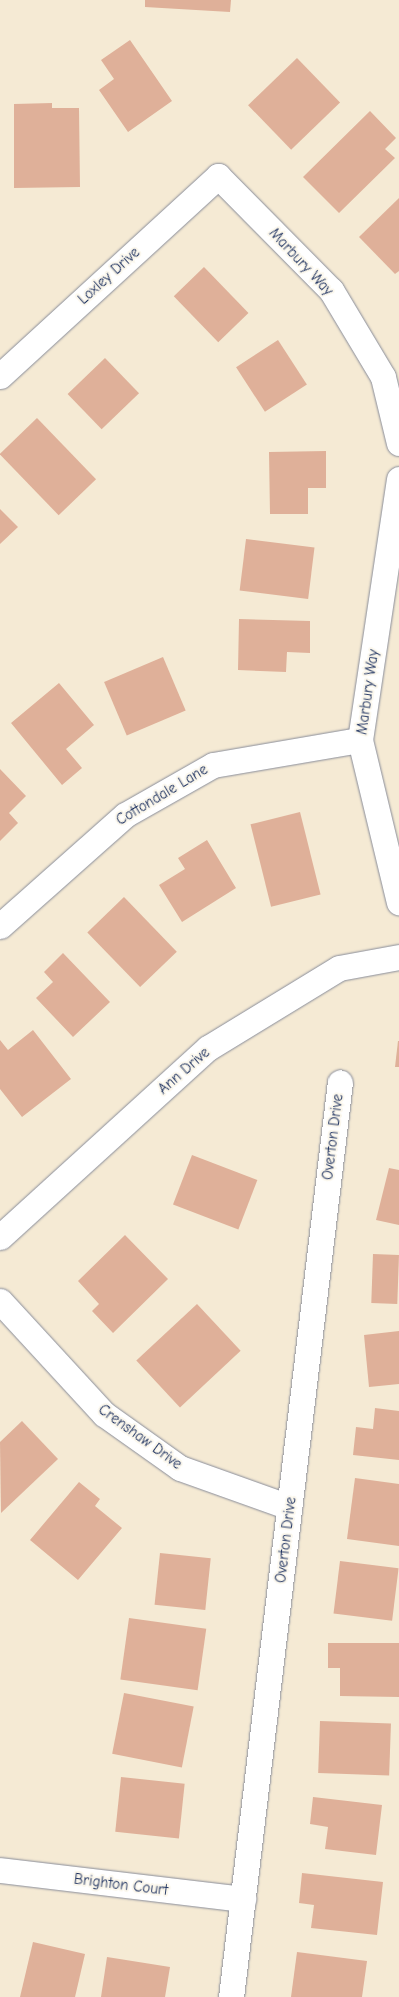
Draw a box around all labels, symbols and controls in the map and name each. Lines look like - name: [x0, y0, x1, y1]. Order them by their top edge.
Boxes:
- street label: Marbury Way: [265, 224, 337, 300]
- street label: Loxley Drive: [74, 244, 144, 308]
- street label: Marbury Way: [353, 648, 383, 736]
- street label: Cottondale Lane: [113, 761, 211, 829]
- street label: Ann Drive: [154, 1044, 214, 1098]
- street label: Overton Drive: [319, 1093, 347, 1181]
- street label: Crenshaw Drive: [95, 1401, 185, 1473]
- street label: Overton Drive: [272, 1496, 300, 1584]
- street label: Brighton Court: [73, 1870, 169, 1900]

